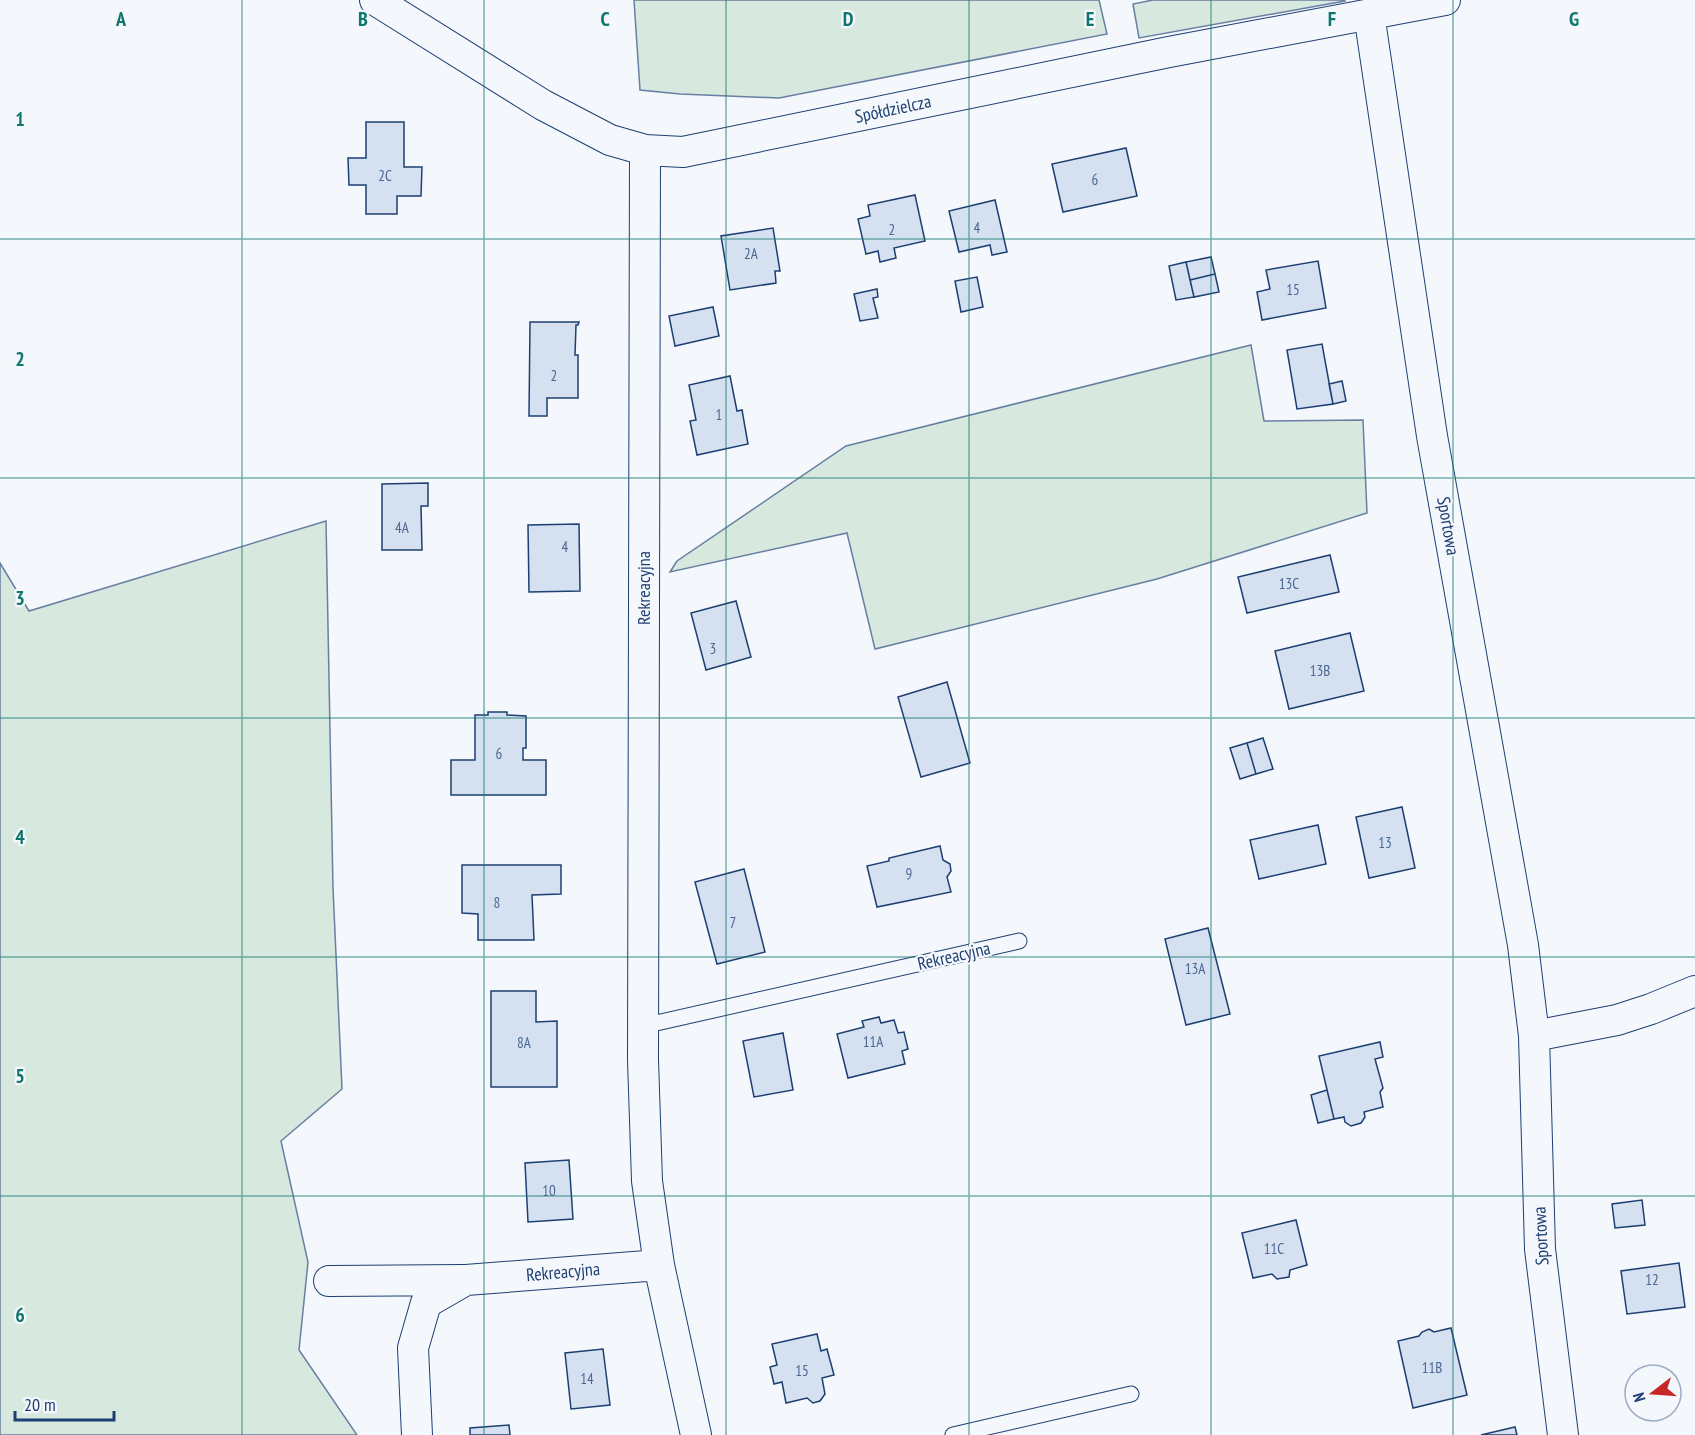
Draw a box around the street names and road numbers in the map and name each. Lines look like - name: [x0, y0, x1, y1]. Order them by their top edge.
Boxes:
- street label: Spółdzielcza: [853, 89, 933, 128]
- street label: Sportowa: [1432, 495, 1465, 557]
- street label: Rekreacyjna: [632, 551, 655, 625]
- street label: Rekreacyjna: [915, 936, 992, 975]
- street label: Sportowa: [1527, 1206, 1554, 1266]
- street label: Rekreacyjna: [525, 1257, 601, 1286]

